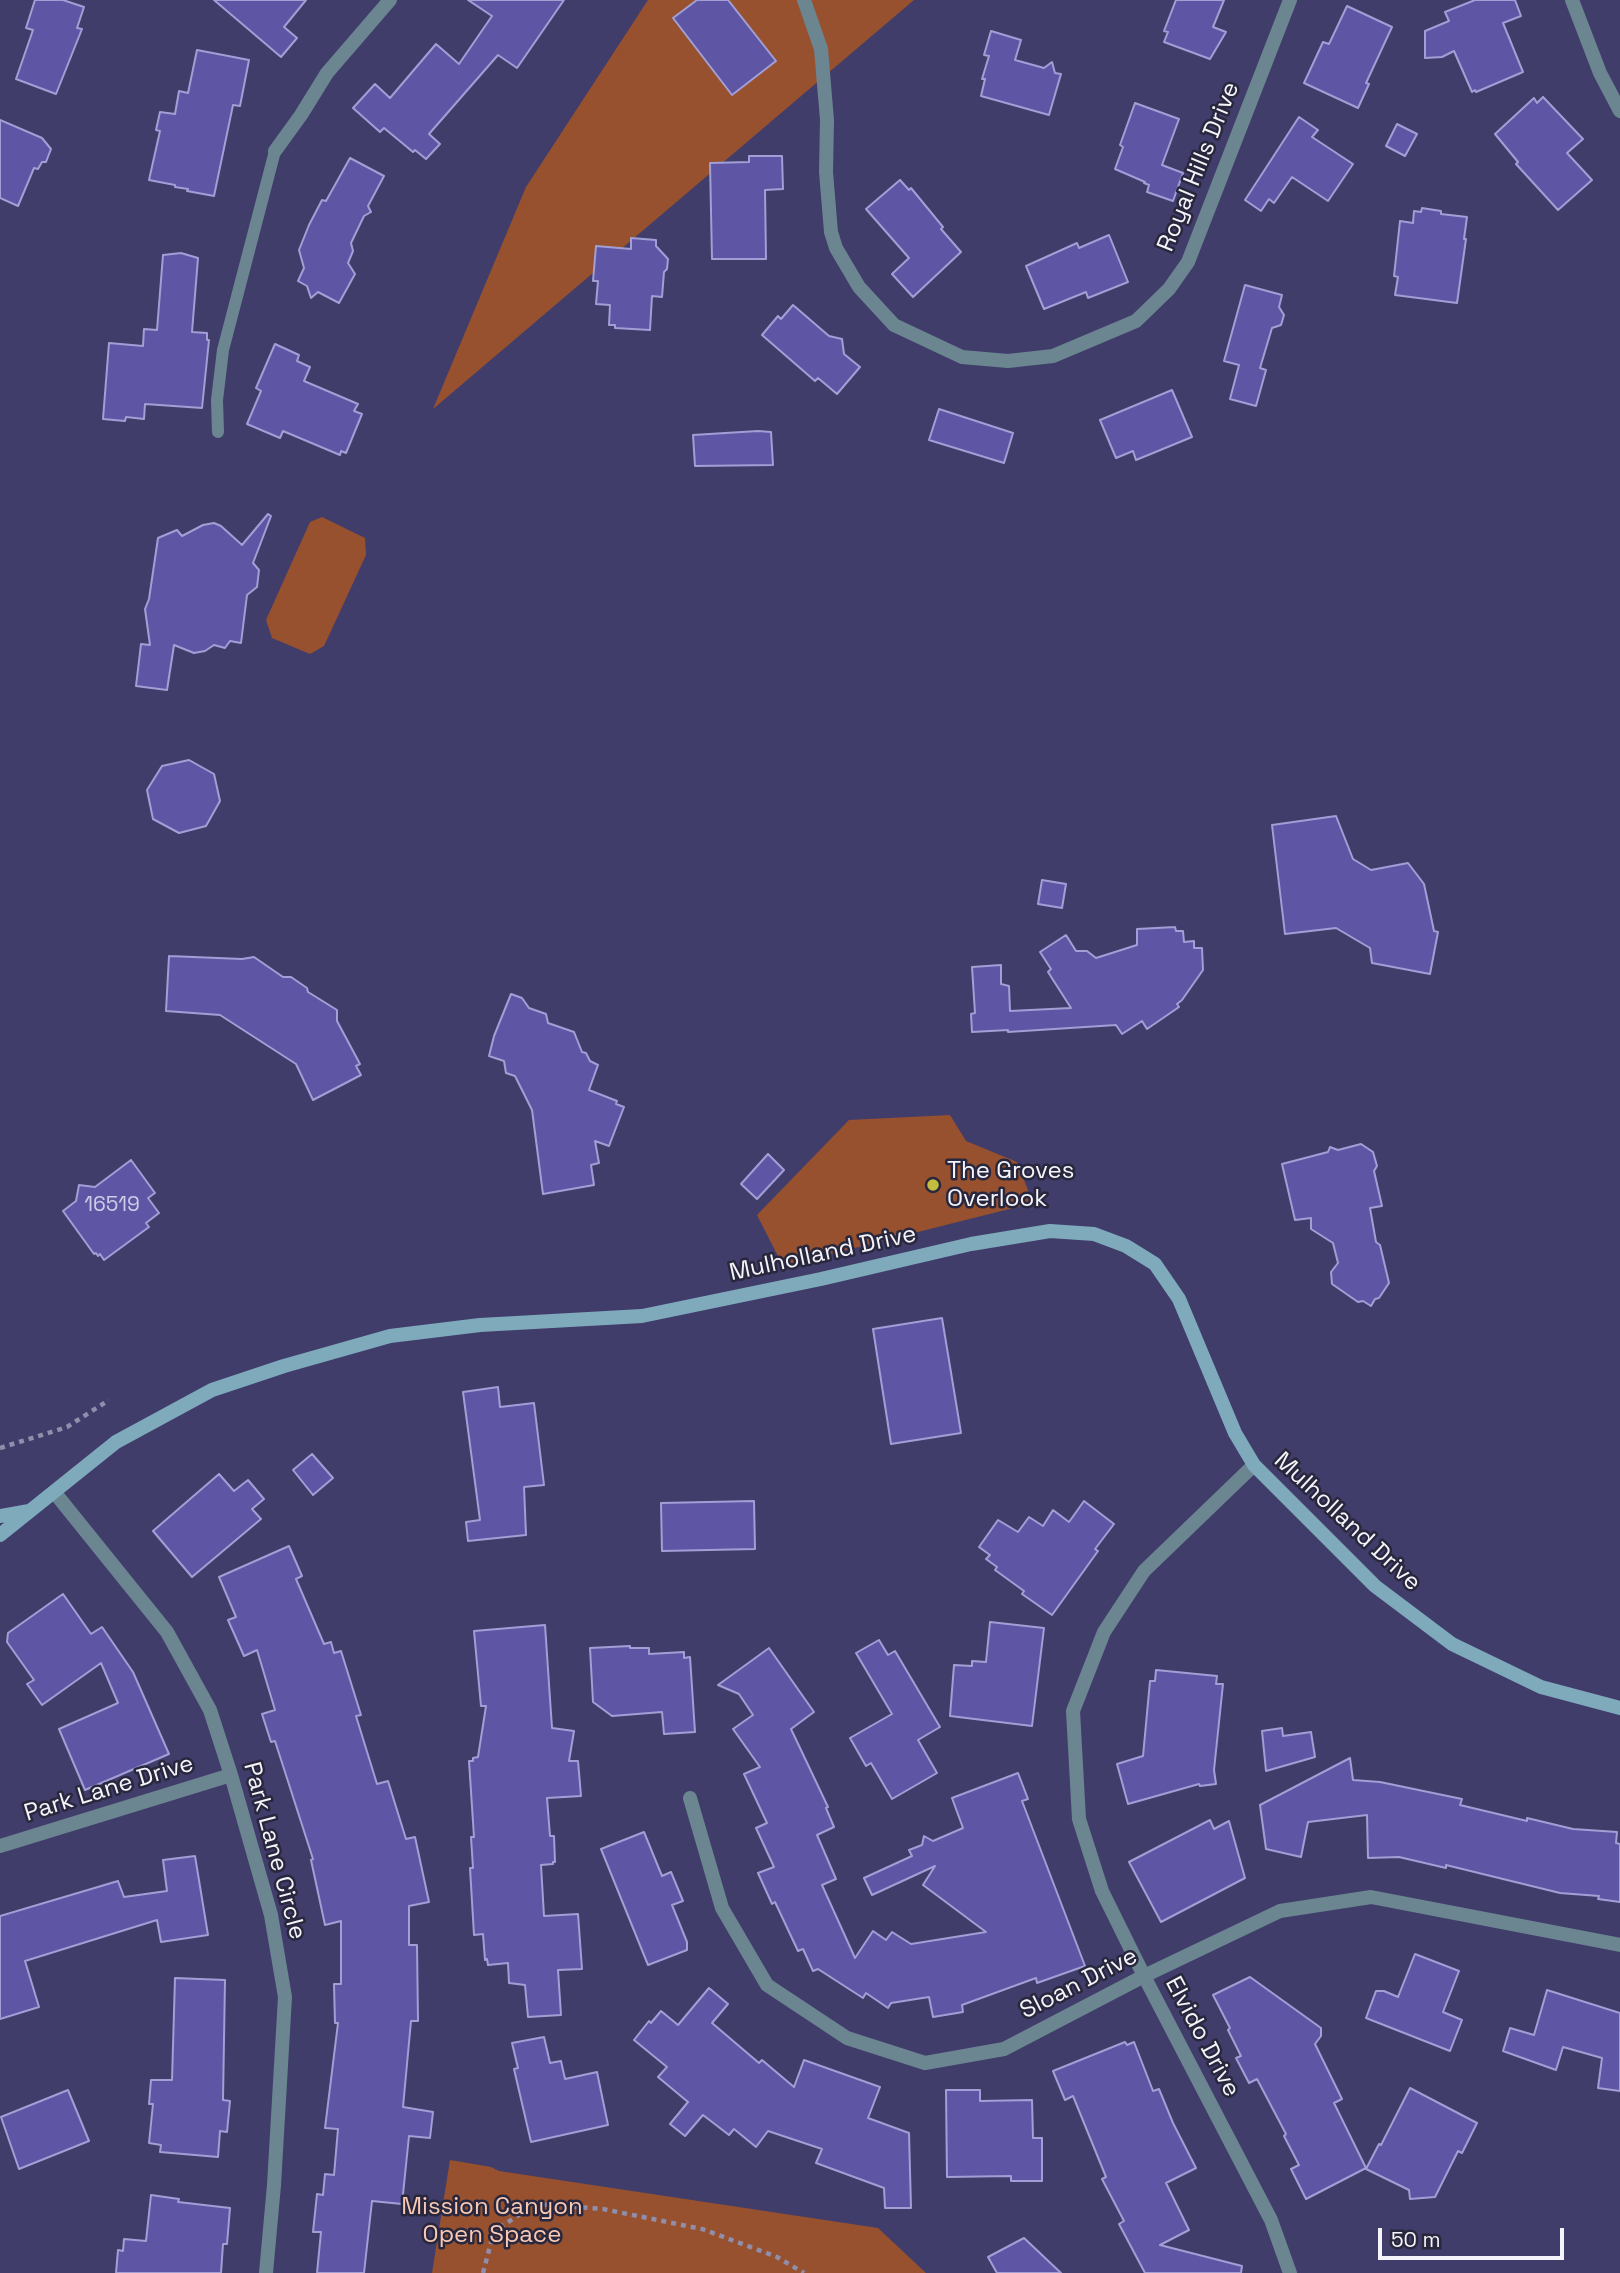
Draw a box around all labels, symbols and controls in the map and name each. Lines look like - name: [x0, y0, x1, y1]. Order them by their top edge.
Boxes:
- street label: Royal Hills Drive: [1152, 78, 1246, 256]
- place label: The Groves Overlook: [947, 1157, 1074, 1213]
- marker: The Groves Overlook: [925, 1177, 941, 1193]
- house number: 16519: [84, 1192, 140, 1218]
- street label: Mulholland Drive: [727, 1220, 919, 1288]
- street label: Mulholland Drive: [1268, 1447, 1426, 1597]
- street label: Park Lane Drive: [21, 1750, 197, 1828]
- street label: Park Lane Circle: [236, 1759, 312, 1943]
- street label: Sloan Drive: [1016, 1942, 1142, 2026]
- street label: Elvido Drive: [1158, 1972, 1246, 2102]
- park label: Mission Canyon Open Space: [401, 2193, 583, 2249]
- scale bar: [1382, 2214, 1568, 2258]
- text: 50 m: [1391, 2226, 1441, 2253]

